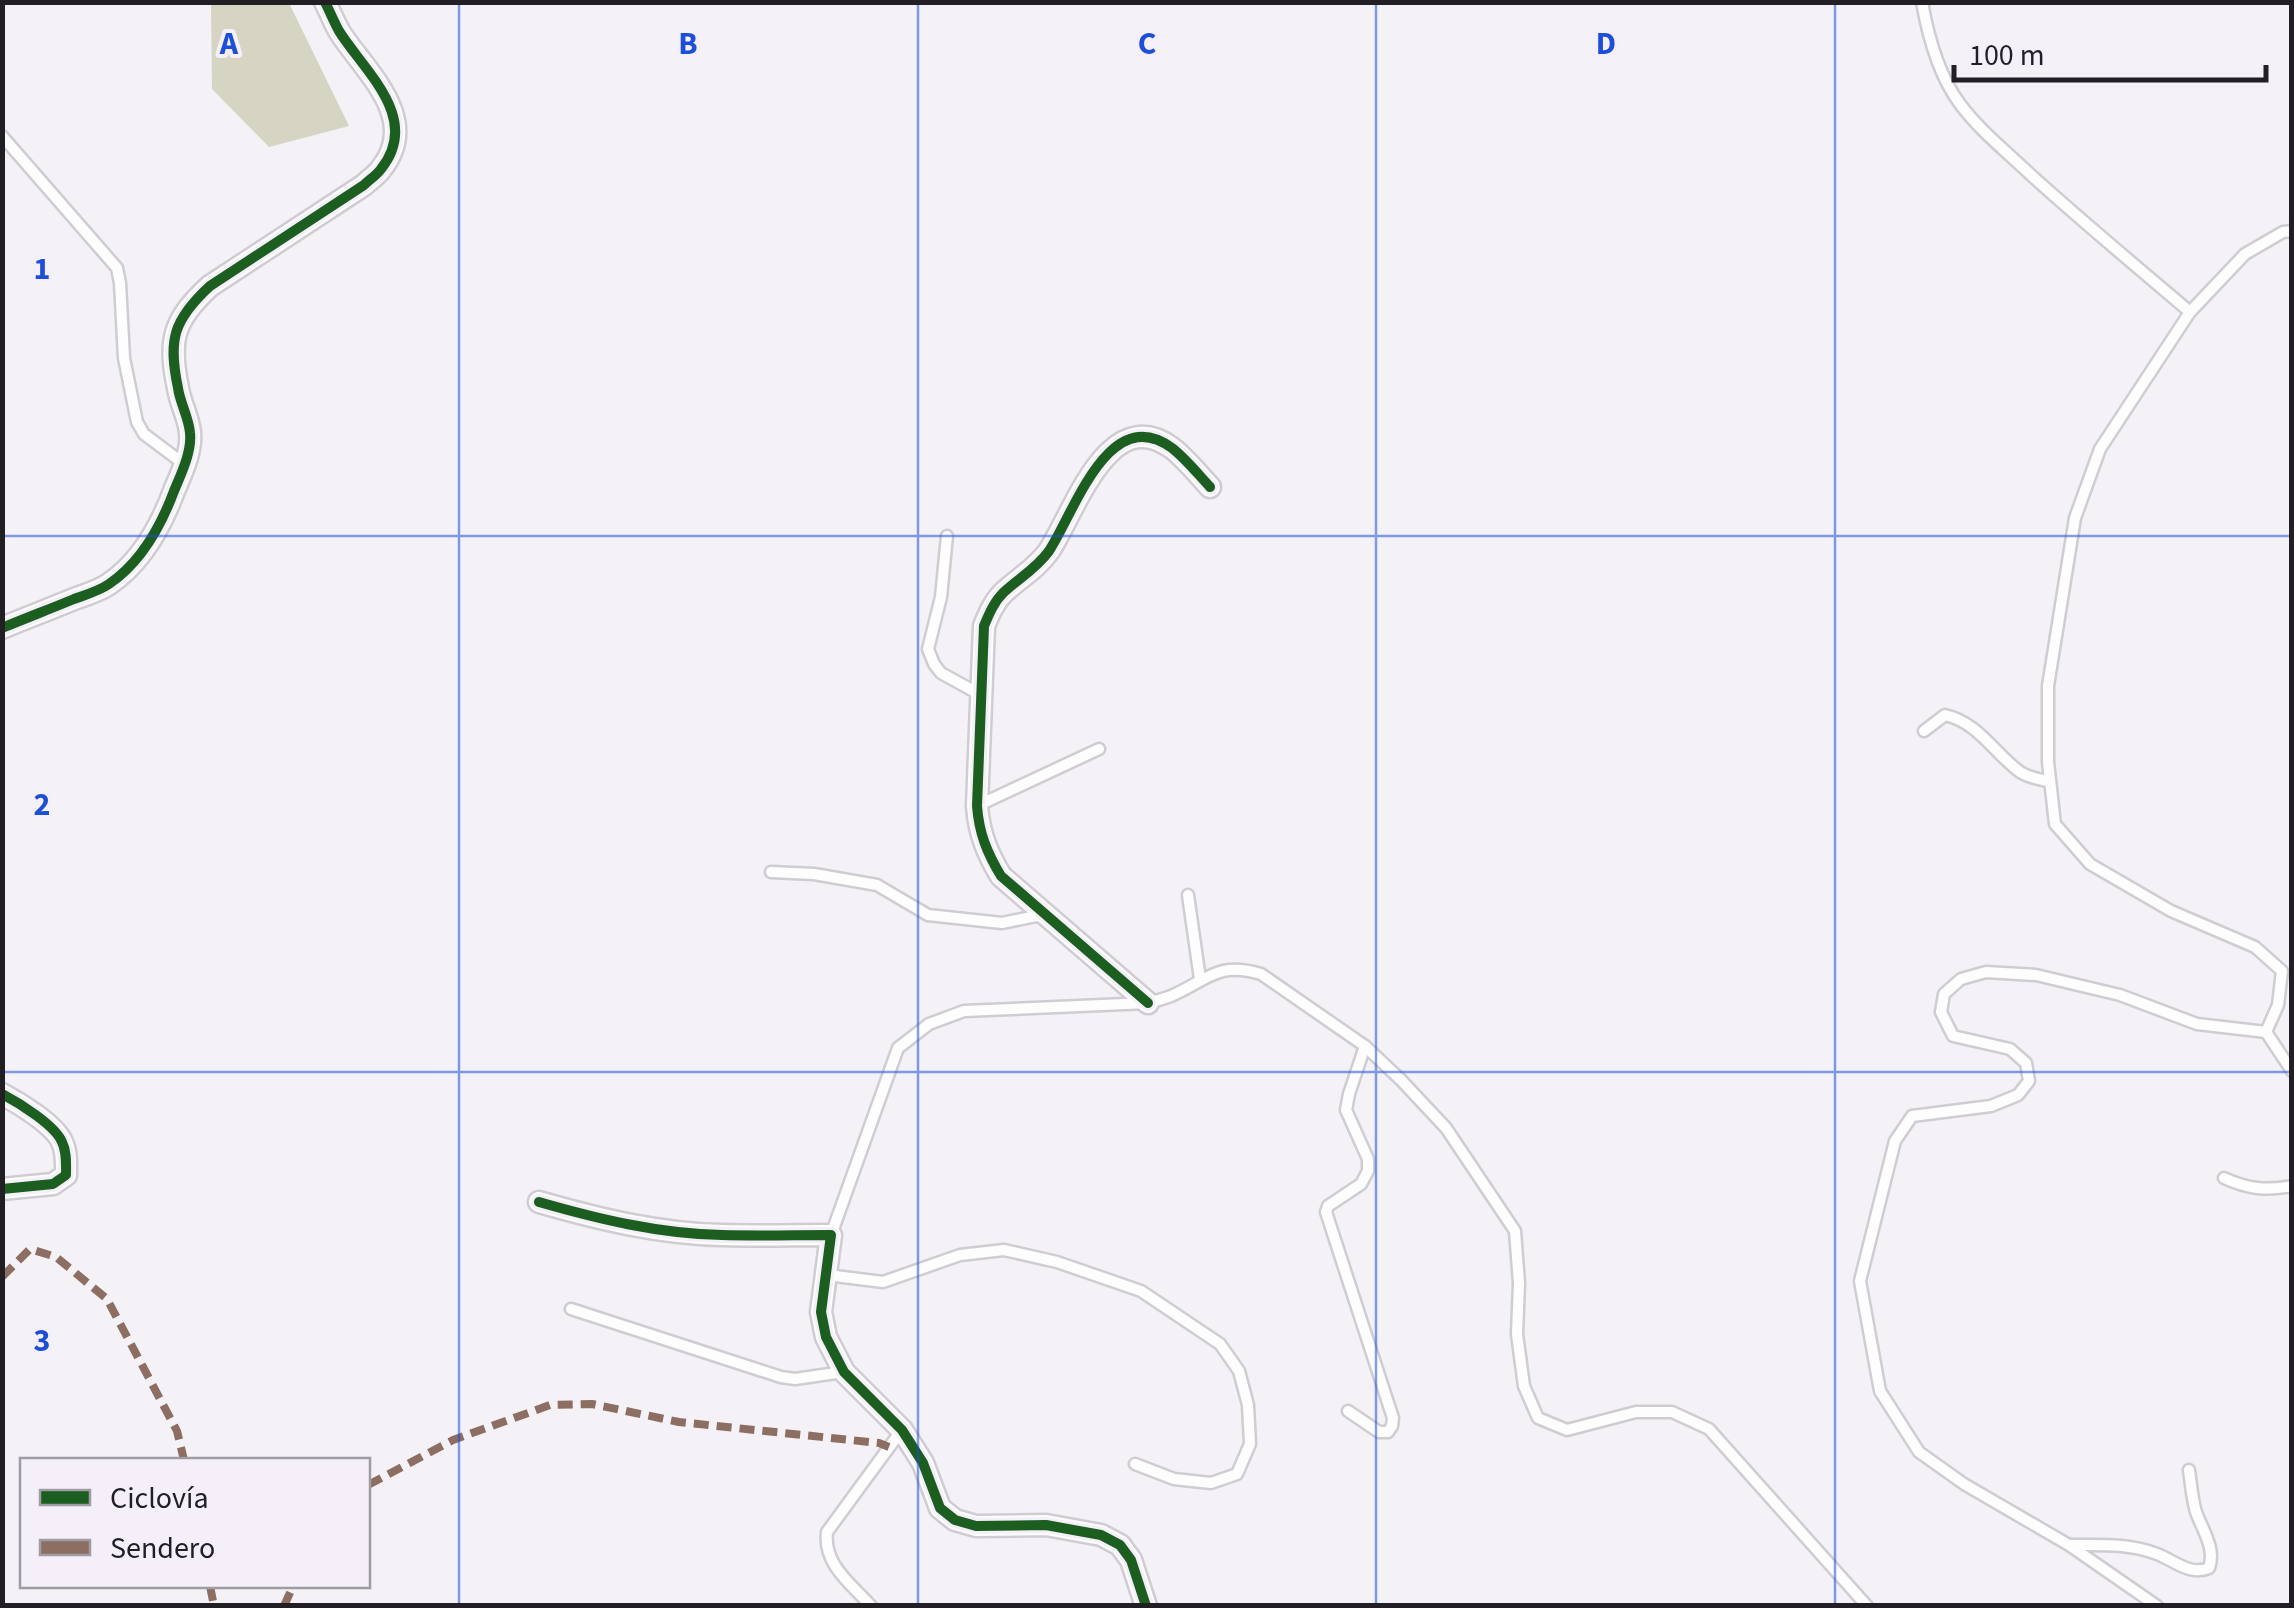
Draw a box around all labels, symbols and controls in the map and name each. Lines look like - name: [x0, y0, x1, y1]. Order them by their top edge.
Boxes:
- scale bar: [1954, 20, 2266, 82]
- text: A: [219, 21, 239, 67]
- text: B: [678, 21, 698, 67]
- text: C: [1138, 21, 1156, 67]
- text: D: [1596, 21, 1616, 67]
- text: 100 m: [1969, 34, 2045, 77]
- text: 1: [34, 246, 50, 292]
- text: 2: [34, 782, 50, 828]
- text: 3: [34, 1318, 50, 1364]
- legend: [20, 1458, 370, 1588]
- text: Ciclovía: [110, 1477, 209, 1520]
- text: Sendero: [110, 1527, 215, 1570]

